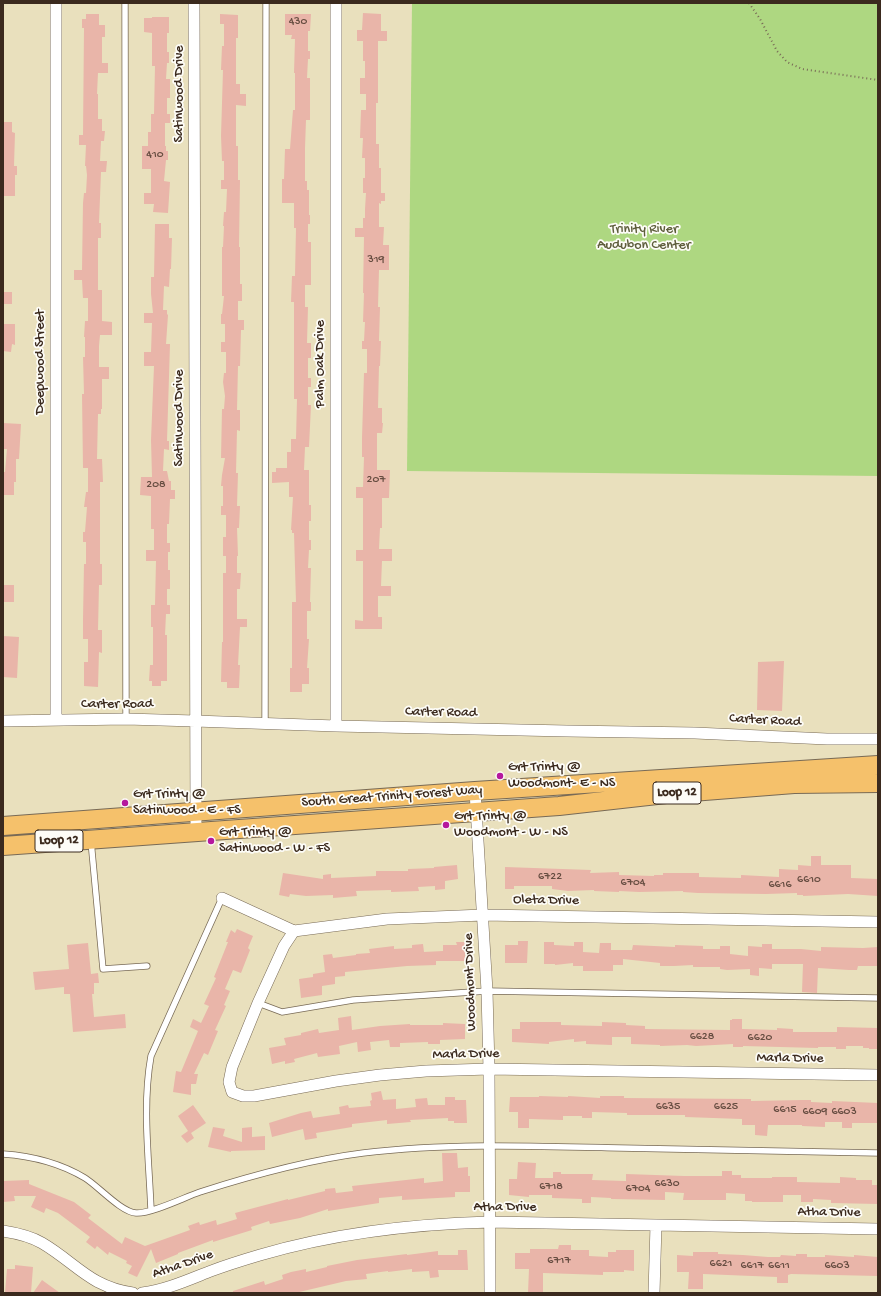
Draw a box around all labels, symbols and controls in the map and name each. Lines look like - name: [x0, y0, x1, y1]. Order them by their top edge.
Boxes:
- house number: 430: [289, 15, 307, 29]
- street label: Satinwood Drive: [172, 45, 188, 143]
- house number: 410: [146, 148, 164, 162]
- park label: Trinity River Audubon Center: [597, 222, 691, 254]
- house number: 319: [367, 253, 385, 267]
- street label: Deepwood Street: [33, 310, 49, 414]
- street label: Palm Oak Drive: [313, 320, 329, 408]
- street label: Satinwood Drive: [172, 369, 188, 467]
- house number: 207: [367, 473, 385, 487]
- house number: 208: [146, 478, 166, 492]
- street label: Carter Road: [81, 697, 153, 713]
- street label: Carter Road: [405, 704, 477, 722]
- street label: Carter Road: [729, 711, 801, 731]
- place label: Grt Trinty @ Woodmont- E - NS: [508, 760, 615, 792]
- marker: Grt Trinty @ Woodmont- E - NS: [495, 771, 505, 781]
- street label: South Great Trinity Forest Way: [301, 782, 483, 812]
- road number: Loop 12: [653, 782, 701, 804]
- place label: Grt Trinty @ Satinwood - E - FS: [133, 787, 241, 820]
- marker: Grt Trinty @ Satinwood - E - FS: [120, 798, 130, 808]
- place label: Grt Trinty @ Woodmont - W - NS: [454, 809, 568, 842]
- marker: Grt Trinty @ Woodmont - W - NS: [441, 820, 451, 830]
- place label: Grt Trinty @ Satinwood - W - FS: [219, 825, 330, 858]
- road number: Loop 12: [35, 830, 83, 852]
- marker: Grt Trinty @ Satinwood - W - FS: [206, 836, 216, 846]
- house number: 6722: [538, 870, 562, 884]
- house number: 6610: [797, 873, 821, 887]
- house number: 6704: [621, 876, 645, 890]
- house number: 6616: [768, 878, 792, 892]
- street label: Oleta Drive: [513, 892, 579, 910]
- street label: Woodmont Drive: [461, 933, 481, 1031]
- house number: 6628: [690, 1030, 714, 1044]
- house number: 6620: [748, 1031, 772, 1045]
- street label: Marla Drive: [432, 1046, 500, 1064]
- street label: Marla Drive: [756, 1050, 824, 1068]
- house number: 6635: [656, 1100, 680, 1114]
- house number: 6625: [714, 1100, 738, 1114]
- house number: 6615: [773, 1103, 797, 1117]
- house number: 6609: [803, 1105, 827, 1119]
- house number: 6603: [831, 1105, 857, 1119]
- house number: 6630: [654, 1177, 680, 1191]
- house number: 6718: [539, 1180, 563, 1194]
- house number: 6704: [626, 1182, 650, 1196]
- street label: Atha Drive: [473, 1200, 537, 1216]
- street label: Atha Drive: [797, 1204, 861, 1222]
- street label: Atha Drive: [150, 1247, 216, 1283]
- house number: 6717: [547, 1254, 571, 1268]
- house number: 6621: [710, 1257, 732, 1271]
- house number: 6617: [740, 1259, 764, 1273]
- house number: 6611: [768, 1259, 790, 1273]
- house number: 6603: [824, 1259, 850, 1273]

